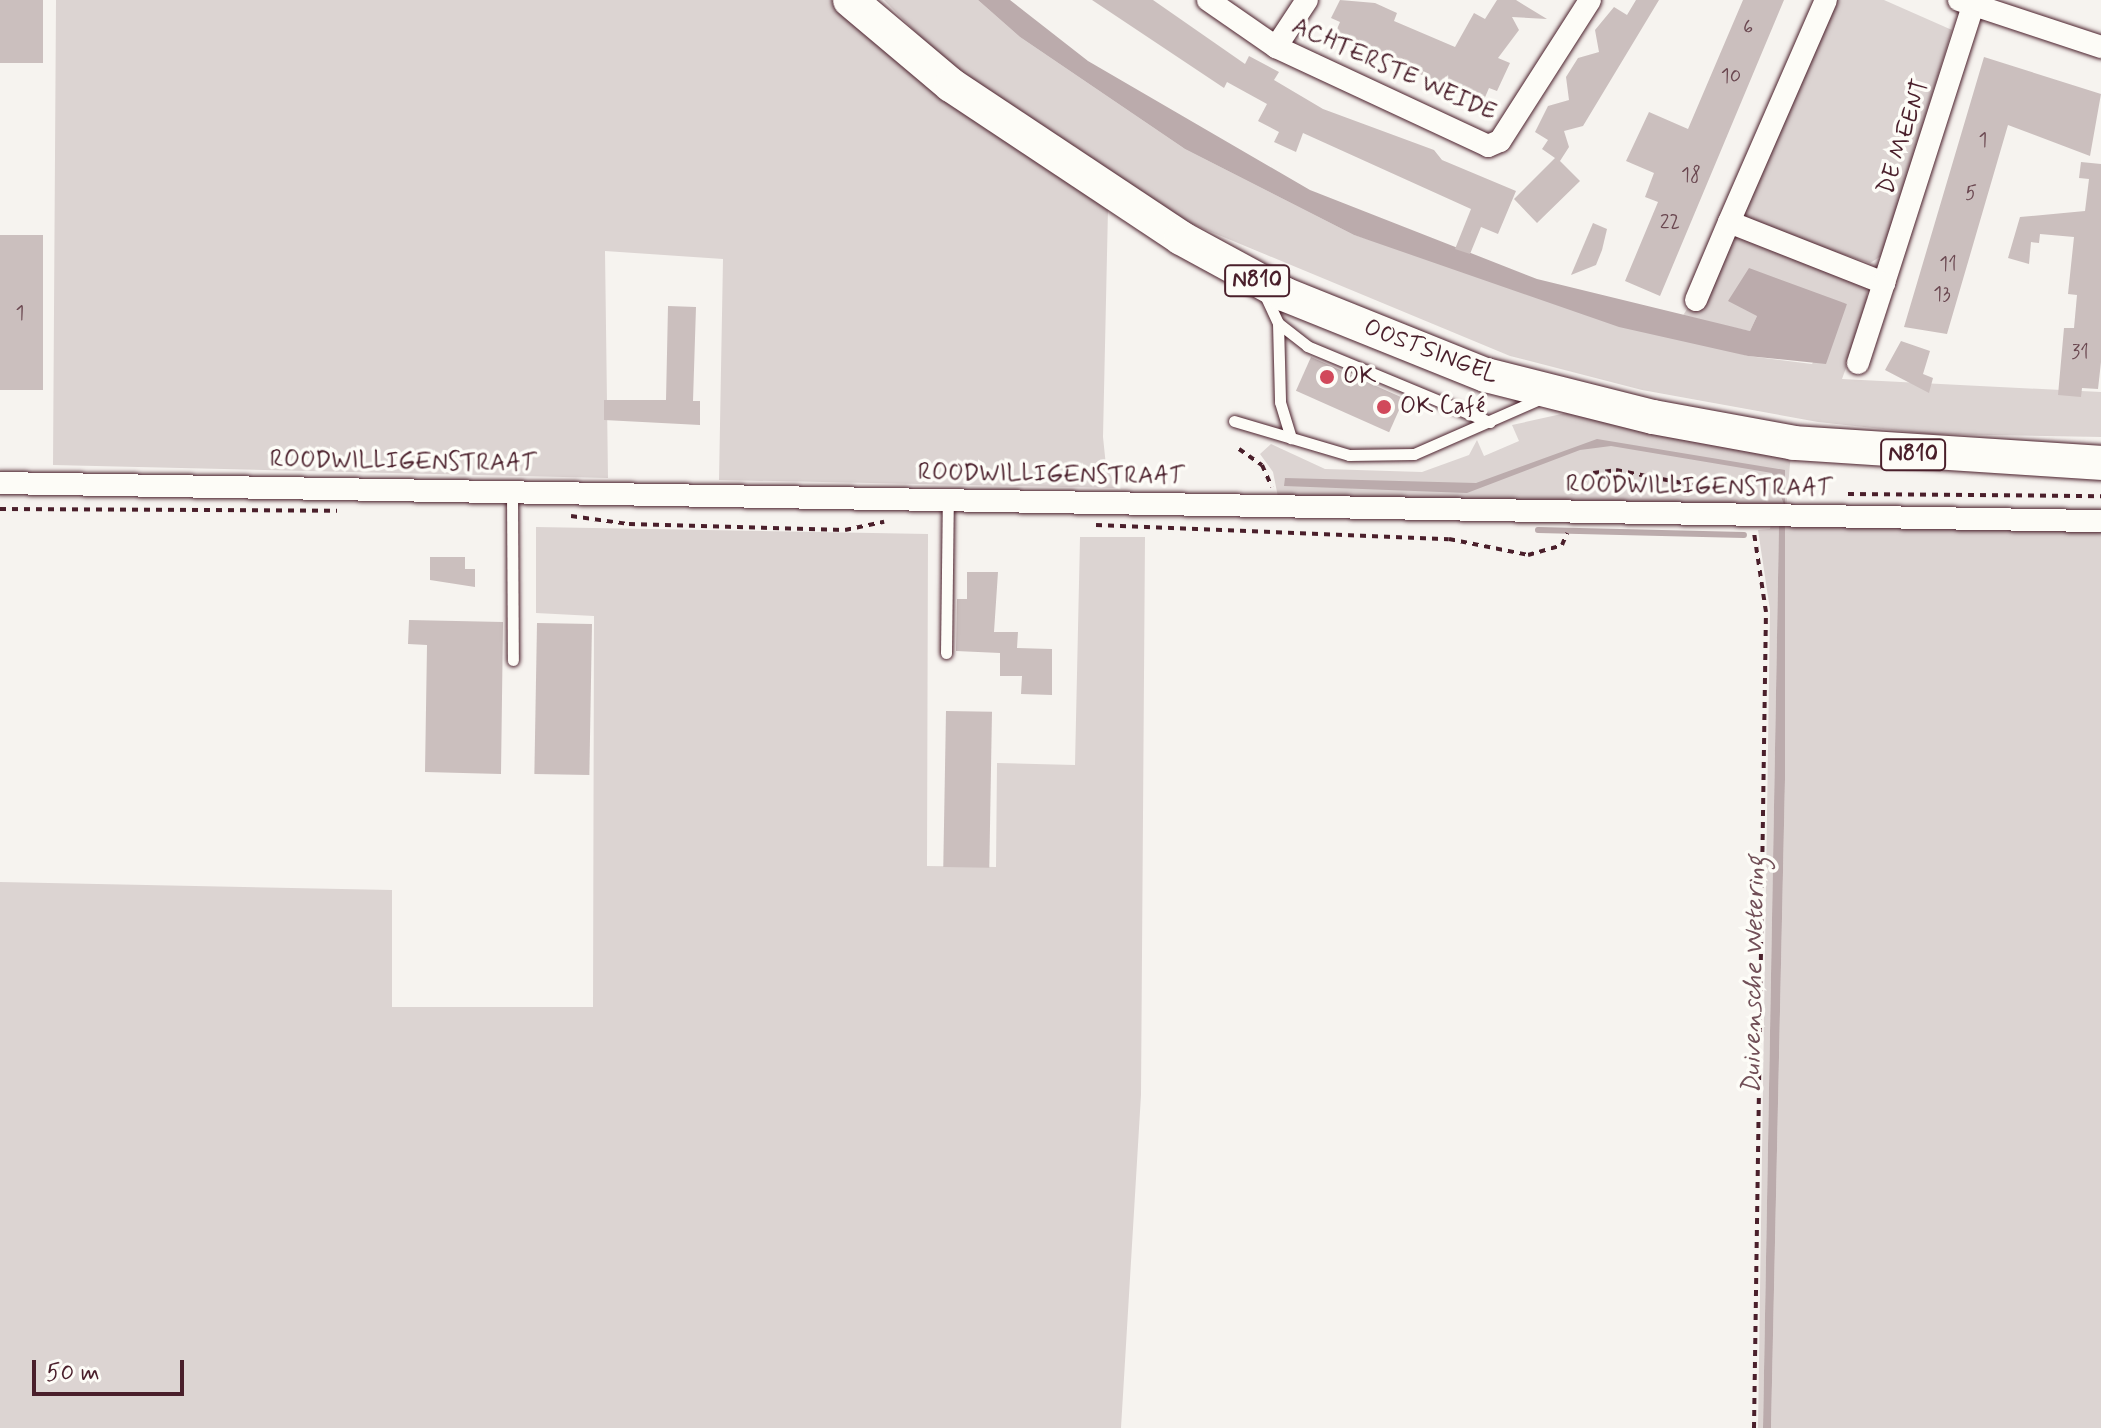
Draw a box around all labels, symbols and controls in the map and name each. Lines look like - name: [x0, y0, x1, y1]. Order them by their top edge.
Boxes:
- street label: ACHTERSTE WEIDE: [1287, 12, 1501, 128]
- house number: 6: [1743, 15, 1753, 39]
- house number: 10: [1721, 64, 1741, 88]
- street label: DE MEENT: [1872, 75, 1936, 199]
- house number: 1: [1979, 128, 1987, 152]
- house number: 18: [1681, 163, 1701, 187]
- house number: 5: [1965, 181, 1977, 205]
- house number: 22: [1660, 210, 1680, 234]
- house number: 11: [1939, 252, 1957, 276]
- road number: N810: [1223, 263, 1291, 299]
- house number: 13: [1933, 282, 1951, 306]
- house number: 1: [16, 301, 24, 325]
- street label: OOSTSINGEL: [1360, 313, 1502, 391]
- house number: 31: [2071, 340, 2089, 364]
- place label: OK: [1343, 363, 1376, 391]
- marker: OK: [1318, 368, 1336, 386]
- place label: OK Café: [1400, 393, 1490, 421]
- marker: OK Café: [1375, 398, 1393, 416]
- road number: N810: [1879, 437, 1947, 473]
- street label: ROODWILLIGENSTRAAT: [269, 445, 537, 479]
- street label: ROODWILLIGENSTRAAT: [917, 458, 1185, 492]
- street label: ROODWILLIGENSTRAAT: [1565, 470, 1833, 504]
- water label: Duivensche Wetering: [1737, 856, 1773, 1094]
- scale bar: [36, 1344, 188, 1394]
- text: 50 m: [46, 1358, 100, 1389]

